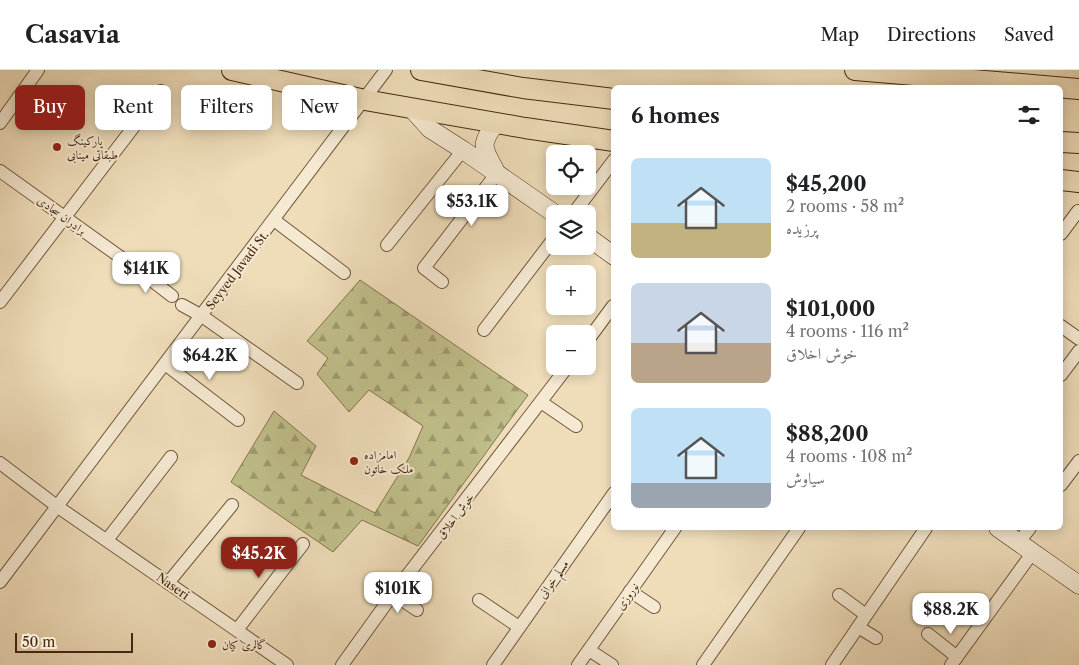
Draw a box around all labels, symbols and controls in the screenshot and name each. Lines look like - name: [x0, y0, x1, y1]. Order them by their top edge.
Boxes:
- text: Casavia: [25, 20, 120, 49]
- text: Map: [820, 24, 859, 46]
- text: Directions: [887, 24, 976, 46]
- text: Saved: [1004, 24, 1054, 46]
- chip: Buy: [15, 85, 85, 130]
- chip: Rent: [95, 85, 171, 130]
- chip: Filters: [181, 85, 272, 130]
- chip: New: [282, 85, 357, 130]
- icon: filters: [1015, 101, 1043, 129]
- text: 6 homes: [631, 103, 720, 128]
- place label: پارکینگ طبقاتی مینابی: [67, 133, 118, 164]
- marker: پارکینگ طبقاتی مینابی: [51, 141, 63, 153]
- map controls: [546, 145, 596, 375]
- button: locate: [546, 145, 596, 195]
- text: $45,200: [786, 171, 867, 196]
- icon: home: [671, 178, 731, 238]
- pin: $53.1K: [431, 184, 513, 227]
- text: $53.1K: [446, 191, 498, 211]
- street label: برادران سجادی: [35, 192, 89, 238]
- text: 2 rooms · 58 m²: [786, 196, 904, 216]
- button: layers: [546, 205, 596, 255]
- text: پرزیده: [786, 218, 818, 238]
- street label: Seyyed Javadi St.: [202, 227, 272, 313]
- pin: $141K: [111, 252, 181, 294]
- text: $141K: [123, 258, 169, 278]
- button: +: [546, 265, 596, 315]
- text: $101,000: [786, 296, 875, 321]
- icon: home: [671, 303, 731, 363]
- text: 4 rooms · 116 m²: [786, 321, 909, 341]
- button: −: [546, 325, 596, 375]
- pin: $64.2K: [169, 338, 251, 381]
- text: خوش اخلاق: [786, 343, 857, 363]
- text: $64.2K: [183, 345, 237, 365]
- text: $88,200: [786, 421, 869, 446]
- icon: home: [671, 428, 731, 488]
- text: 4 rooms · 108 m²: [786, 446, 913, 466]
- place label: امامزاده ملک خاتون: [364, 447, 413, 477]
- marker: امامزاده ملک خاتون: [348, 455, 360, 467]
- text: سیاوش: [786, 468, 825, 488]
- street label: خوش اخلاق: [433, 490, 478, 542]
- pin: $45.2K: [218, 536, 300, 579]
- text: $45.2K: [232, 543, 286, 563]
- street label: مسلم خوانی: [534, 557, 576, 604]
- street label: Naseri: [154, 569, 193, 603]
- pin: $101K: [363, 572, 433, 614]
- text: $101K: [375, 578, 421, 598]
- street label: نوروزی: [612, 579, 643, 613]
- pin: $88.2K: [910, 592, 992, 635]
- text: $88.2K: [923, 599, 979, 619]
- scale bar: [15, 630, 132, 653]
- text: 50 m: [22, 633, 55, 651]
- place label: گالری کیان: [222, 637, 266, 652]
- marker: گالری کیان: [206, 638, 218, 650]

